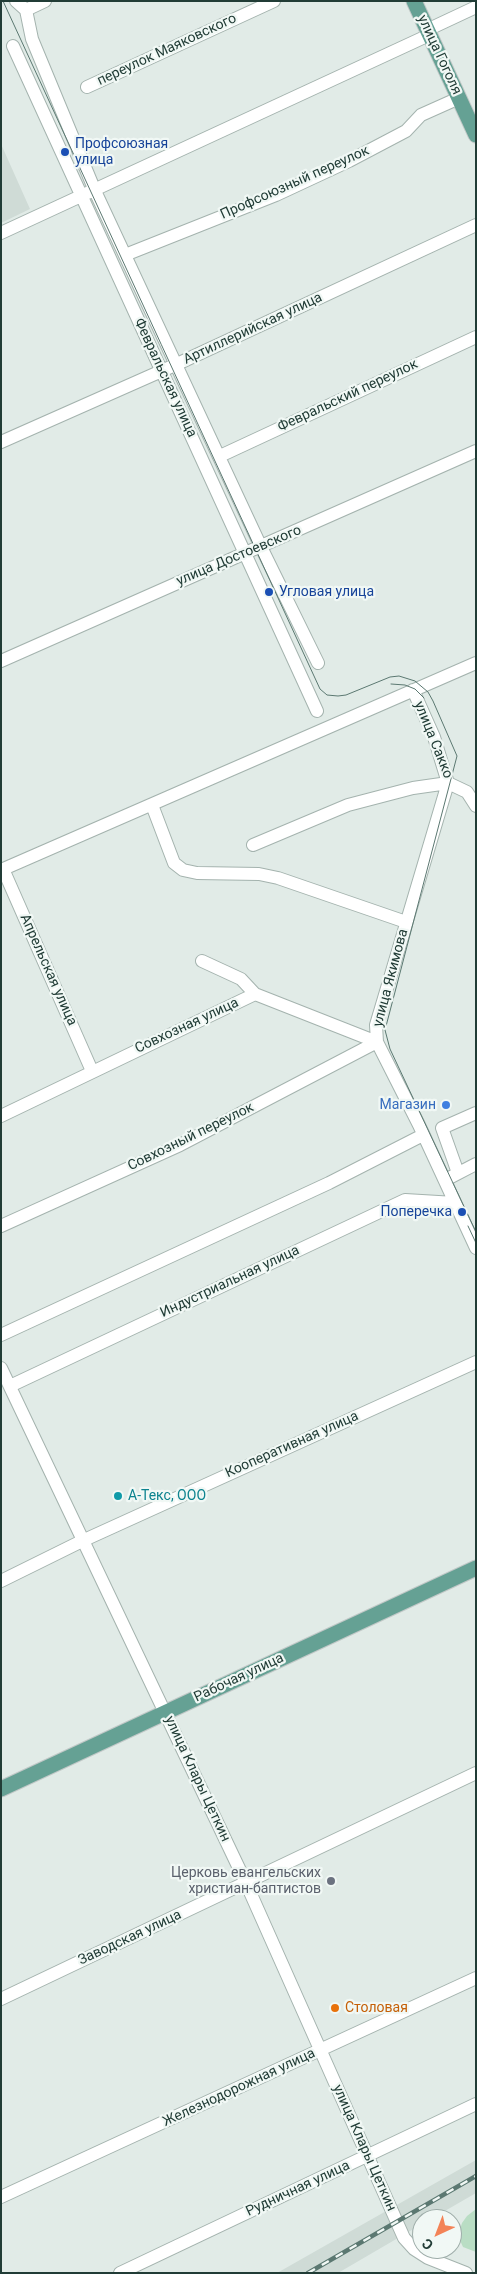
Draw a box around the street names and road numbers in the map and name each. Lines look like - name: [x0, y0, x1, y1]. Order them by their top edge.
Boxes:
- street label: переулок Маяковского: [95, 10, 239, 90]
- street label: улица Гоголя: [413, 13, 465, 97]
- street label: Профсоюзный переулок: [218, 143, 372, 223]
- street label: Артиллерийская улица: [181, 289, 325, 369]
- street label: Февральская улица: [130, 316, 200, 440]
- street label: Февральский переулок: [275, 356, 421, 436]
- street label: улица Достоевского: [174, 522, 304, 590]
- street label: улица Сакко: [410, 699, 456, 781]
- street label: Апрельская улица: [16, 912, 80, 1028]
- street label: улица Якимова: [370, 927, 412, 1029]
- street label: Совхозная улица: [133, 995, 241, 1057]
- street label: Совхозный переулок: [125, 1099, 257, 1175]
- street label: Индустриальная улица: [158, 1242, 302, 1322]
- street label: Кооперативная улица: [223, 1408, 361, 1482]
- street label: Рабочая улица: [192, 1650, 286, 1706]
- street label: улица Клары Цеткин: [160, 1713, 234, 1845]
- street label: Заводская улица: [76, 1907, 184, 1969]
- street label: Железнодорожная улица: [160, 2045, 318, 2131]
- street label: улица Клары Цеткин: [328, 2082, 400, 2214]
- street label: Рудничная улица: [243, 2158, 353, 2220]

